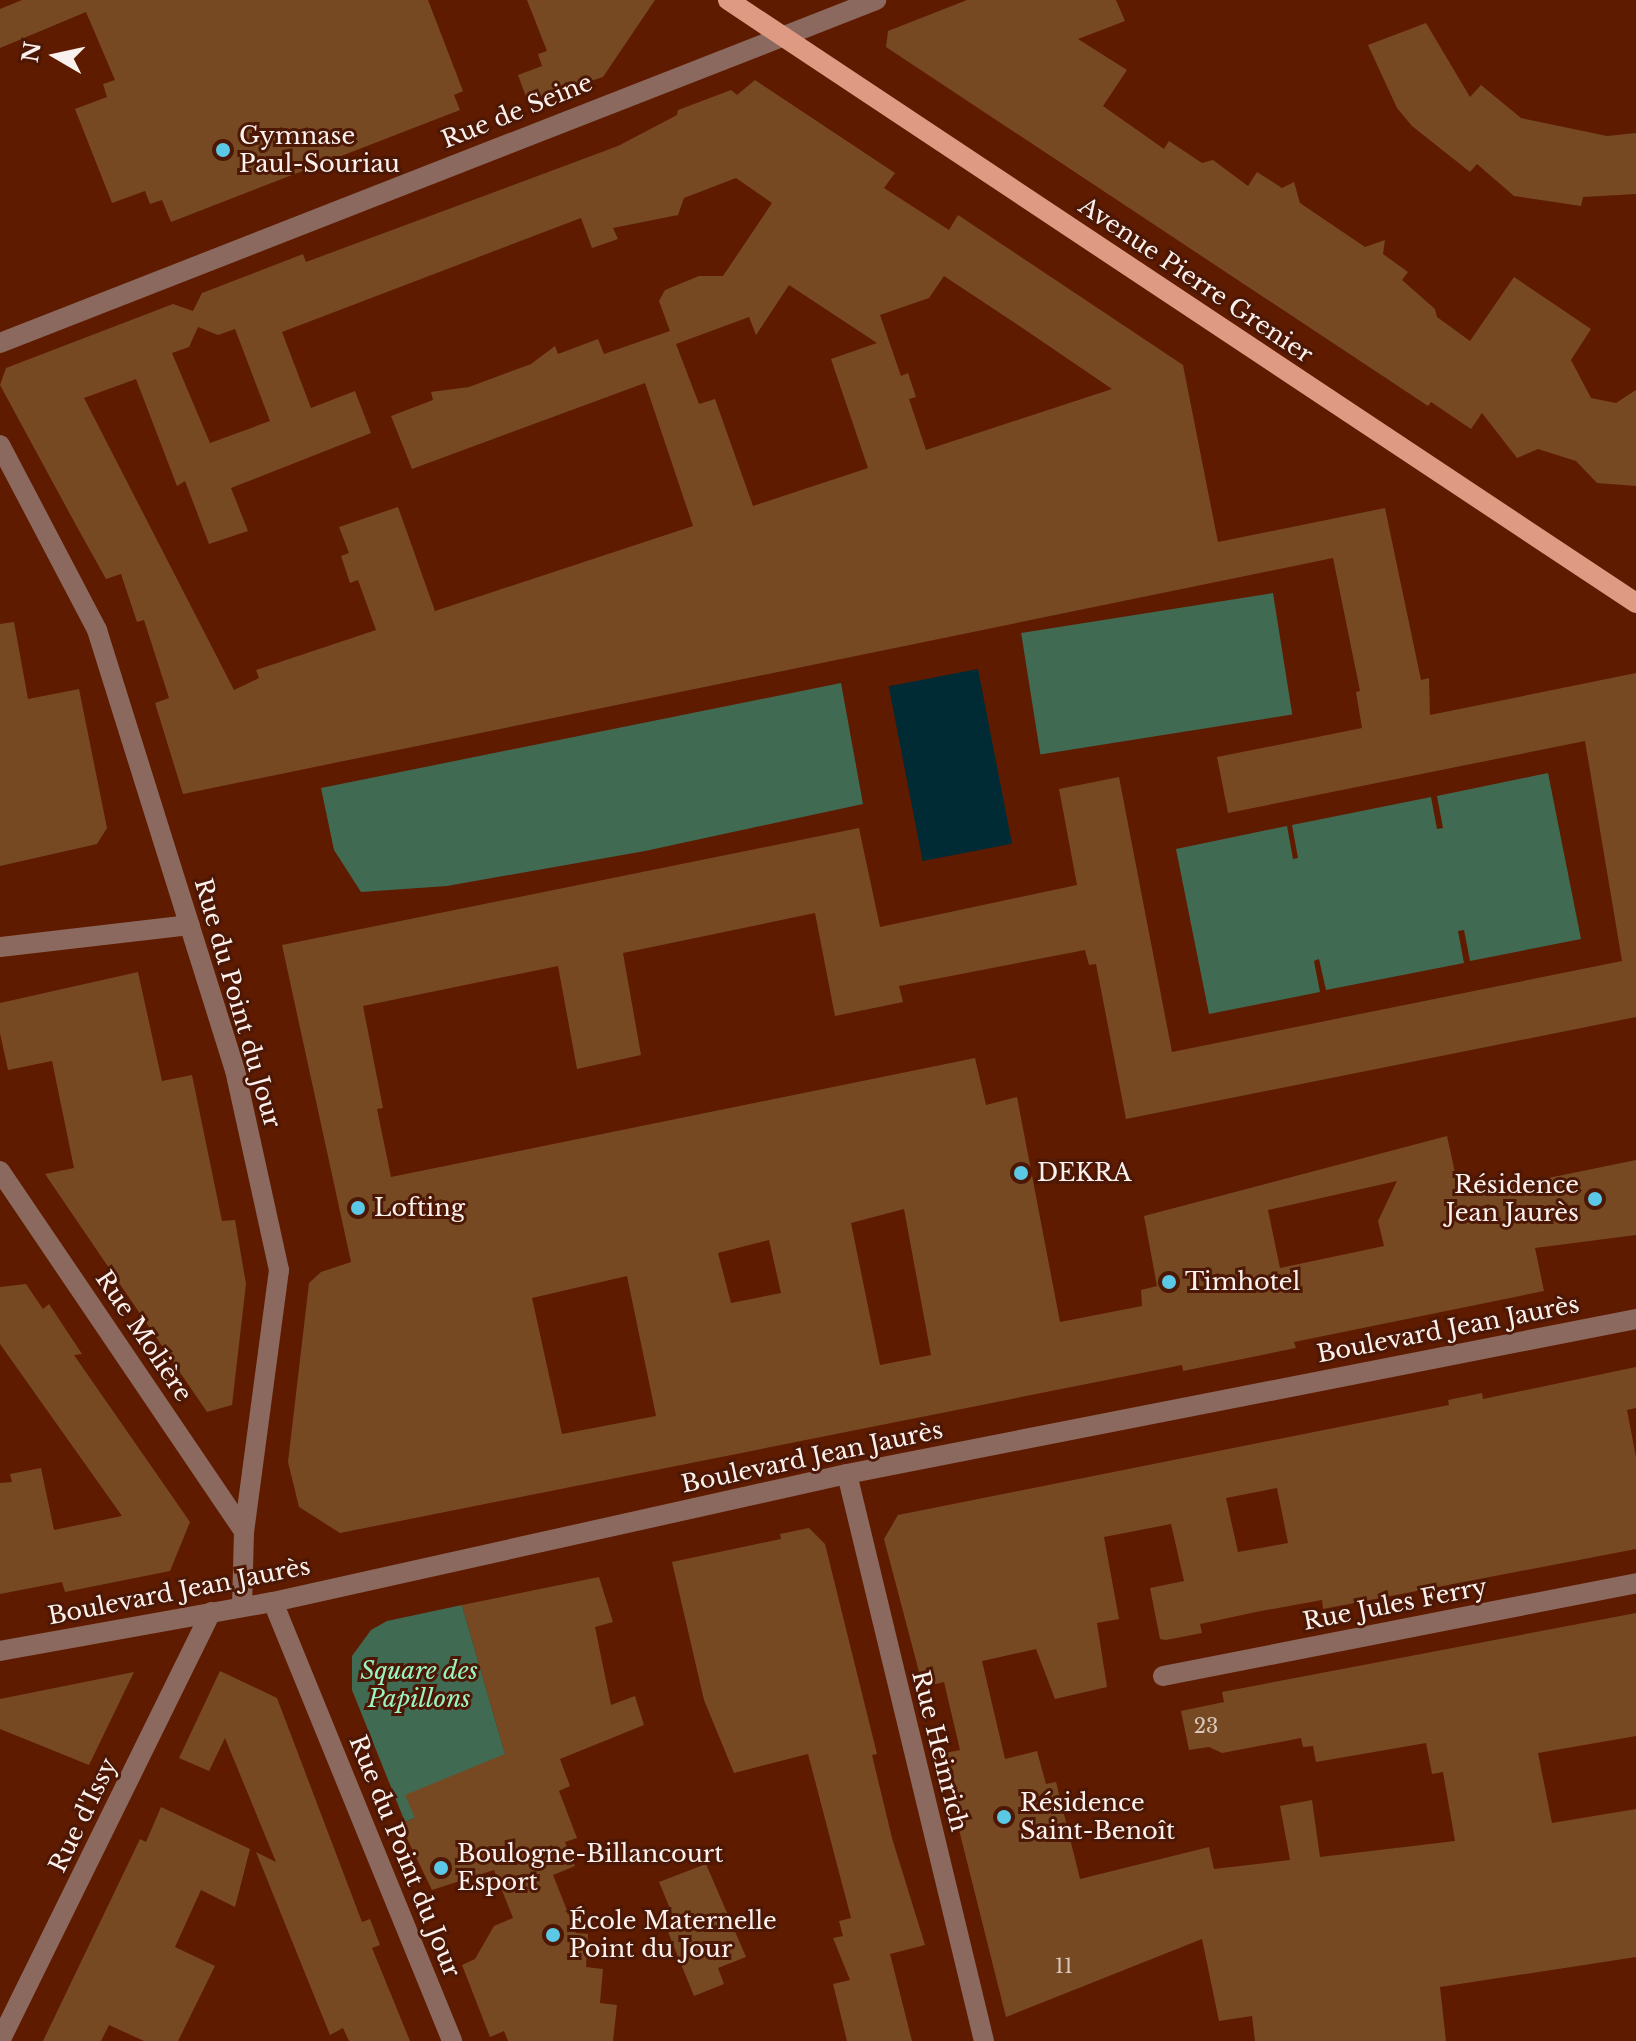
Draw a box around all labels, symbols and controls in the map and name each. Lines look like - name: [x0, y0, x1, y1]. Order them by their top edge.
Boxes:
- north arrow: [16, 16, 96, 96]
- text: N: [17, 40, 47, 64]
- street label: Rue de Seine: [437, 68, 597, 154]
- place label: Gymnase Paul-Souriau: [239, 122, 400, 178]
- marker: Gymnase Paul-Souriau: [214, 141, 232, 159]
- street label: Avenue Pierre Grenier: [1074, 191, 1318, 369]
- street label: Rue du Point du Jour: [189, 875, 287, 1131]
- place label: DEKRA: [1037, 1159, 1131, 1187]
- marker: DEKRA: [1012, 1164, 1030, 1182]
- place label: Résidence Jean Jaurès: [1446, 1171, 1579, 1227]
- marker: Résidence Jean Jaurès: [1586, 1190, 1604, 1208]
- place label: Lofting: [374, 1194, 465, 1222]
- marker: Lofting: [349, 1199, 367, 1217]
- street label: Rue Molière: [90, 1265, 198, 1407]
- place label: Timhotel: [1185, 1268, 1300, 1296]
- marker: Timhotel: [1160, 1273, 1178, 1291]
- street label: Boulevard Jean Jaurès: [1314, 1289, 1582, 1369]
- street label: Boulevard Jean Jaurès: [679, 1415, 945, 1499]
- street label: Boulevard Jean Jaurès: [45, 1551, 313, 1631]
- street label: Rue Jules Ferry: [1300, 1572, 1490, 1636]
- park label: Square des Papillons: [360, 1657, 478, 1713]
- street label: Rue Heinrich: [906, 1668, 974, 1834]
- house number: 23: [1194, 1714, 1218, 1738]
- street label: Rue du Point du Jour: [343, 1731, 467, 1981]
- street label: Rue d'Issy: [43, 1753, 123, 1877]
- place label: Résidence Saint-Benoît: [1020, 1789, 1175, 1845]
- marker: Résidence Saint-Benoît: [995, 1808, 1013, 1826]
- place label: Boulogne-Billancourt Esport: [457, 1840, 723, 1896]
- marker: Boulogne-Billancourt Esport: [432, 1859, 450, 1877]
- place label: École Maternelle Point du Jour: [569, 1907, 777, 1963]
- marker: École Maternelle Point du Jour: [544, 1926, 562, 1944]
- house number: 11: [1055, 1954, 1073, 1978]

